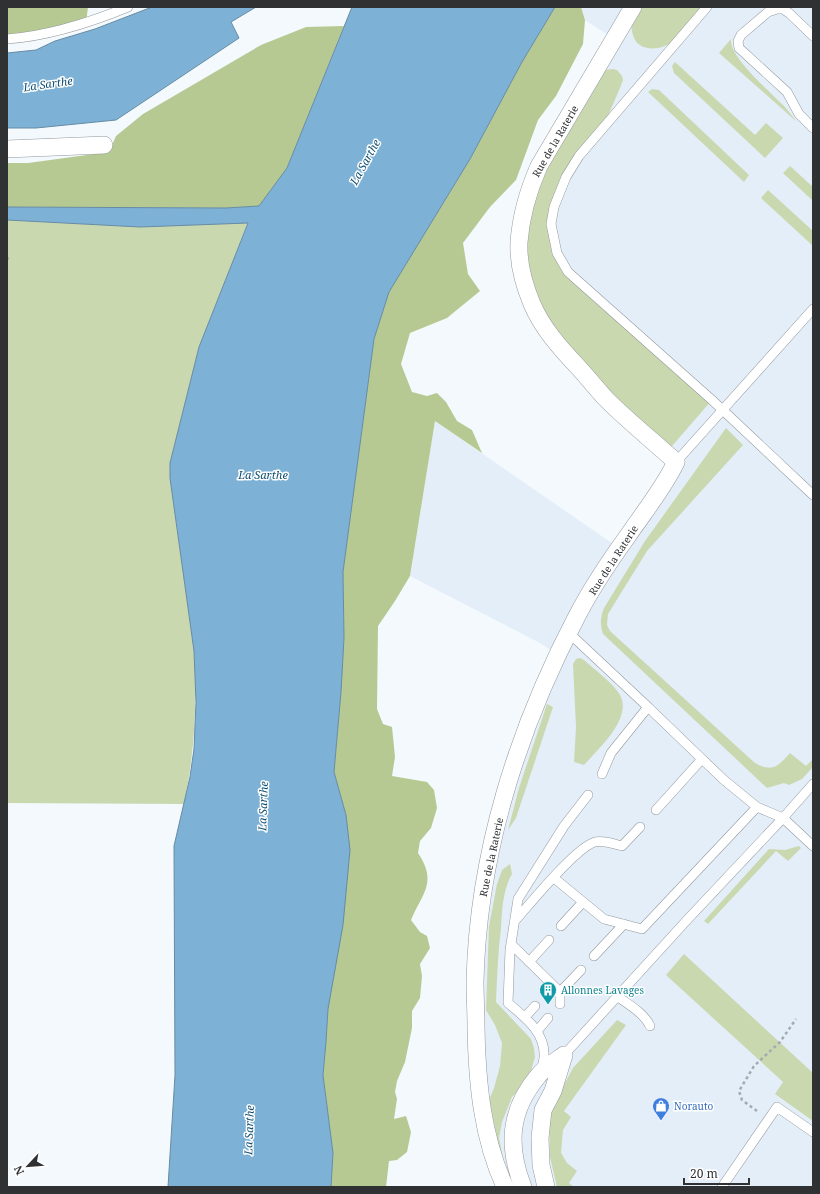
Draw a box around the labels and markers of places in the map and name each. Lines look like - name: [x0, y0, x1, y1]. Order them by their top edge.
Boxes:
- building icon: Allonnes Lavages: [538, 980, 558, 1005]
- place label: Allonnes Lavages: [561, 983, 644, 997]
- shop icon: Norauto: [651, 1096, 671, 1121]
- place label: Norauto: [674, 1099, 713, 1113]

